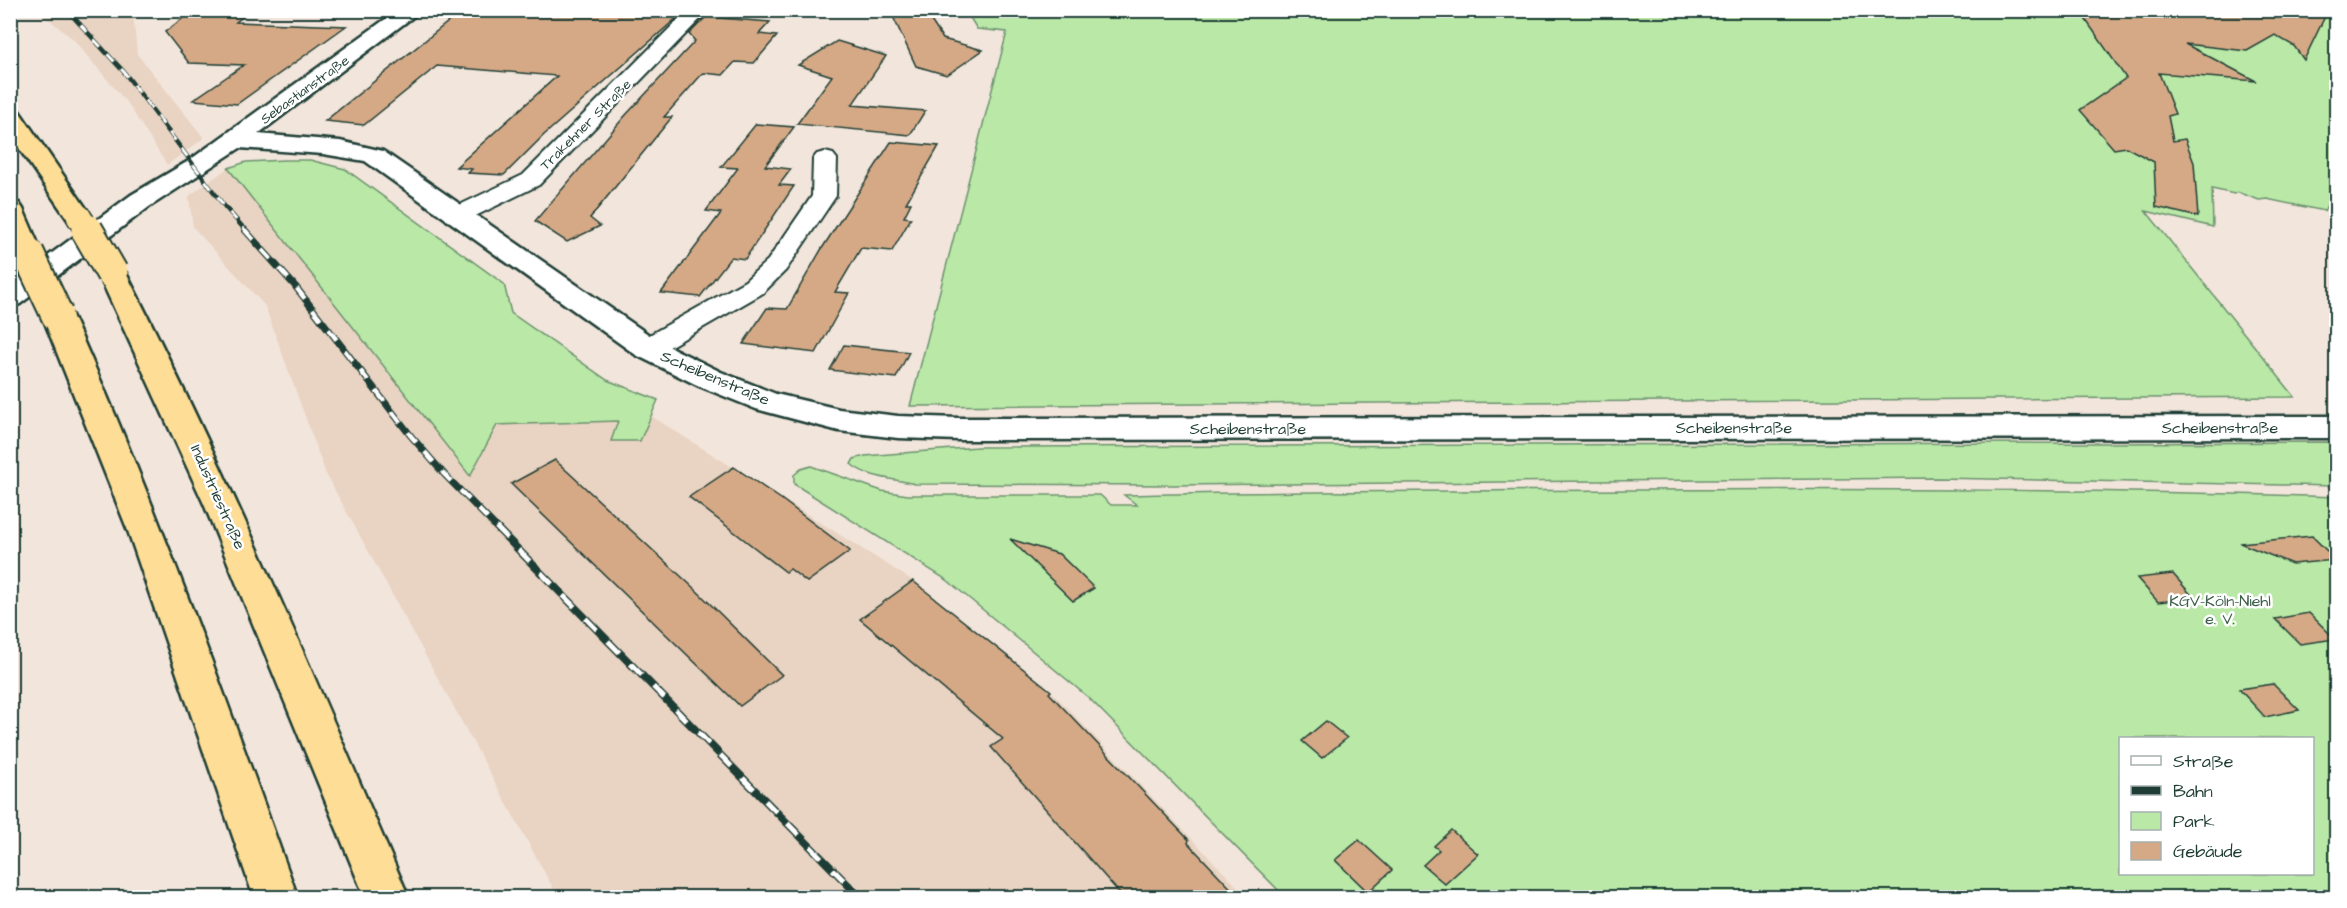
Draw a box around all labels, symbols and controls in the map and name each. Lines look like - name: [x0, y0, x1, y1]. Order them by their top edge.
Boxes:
- street label: Sebastianstraße: [256, 51, 354, 129]
- street label: Trakehner Straße: [536, 75, 636, 175]
- street label: Scheibenstraße: [657, 345, 773, 411]
- street label: Scheibenstraße: [1676, 417, 1793, 439]
- street label: Scheibenstraße: [2162, 417, 2279, 439]
- street label: Scheibenstraße: [1190, 418, 1307, 440]
- street label: Industriestraße: [185, 441, 251, 553]
- park label: KGV-Köln-Niehl e. V.: [2169, 590, 2271, 630]
- legend: [2119, 737, 2314, 875]
- text: Straße: [2173, 749, 2234, 774]
- text: Bahn: [2173, 779, 2213, 804]
- text: Park: [2173, 809, 2215, 834]
- text: Gebäude: [2173, 839, 2243, 864]

